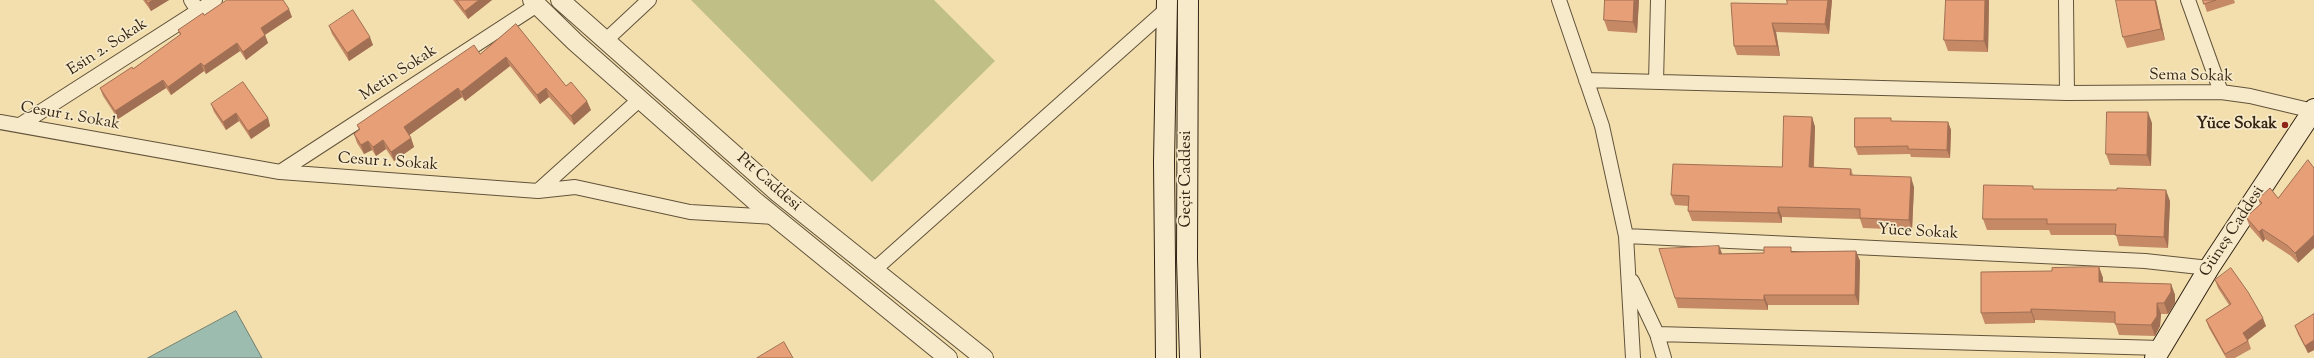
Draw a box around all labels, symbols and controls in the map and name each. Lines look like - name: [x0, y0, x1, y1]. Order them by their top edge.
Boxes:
- street label: Esin 2. Sokak: [64, 15, 152, 81]
- street label: Metin Sokak: [357, 42, 441, 106]
- street label: Sema Sokak: [2149, 67, 2233, 87]
- street label: Cesur 1. Sokak: [19, 99, 121, 135]
- place label: Yüce Sokak: [2196, 115, 2277, 135]
- marker: Yüce Sokak: [2280, 120, 2290, 130]
- street label: Geçit Caddesi: [1177, 131, 1197, 227]
- street label: Cesur 1. Sokak: [337, 150, 439, 176]
- street label: Ptt Caddesi: [732, 150, 804, 216]
- street label: Güneş Caddesi: [2196, 183, 2270, 281]
- street label: Yüce Sokak: [1877, 221, 1959, 245]

